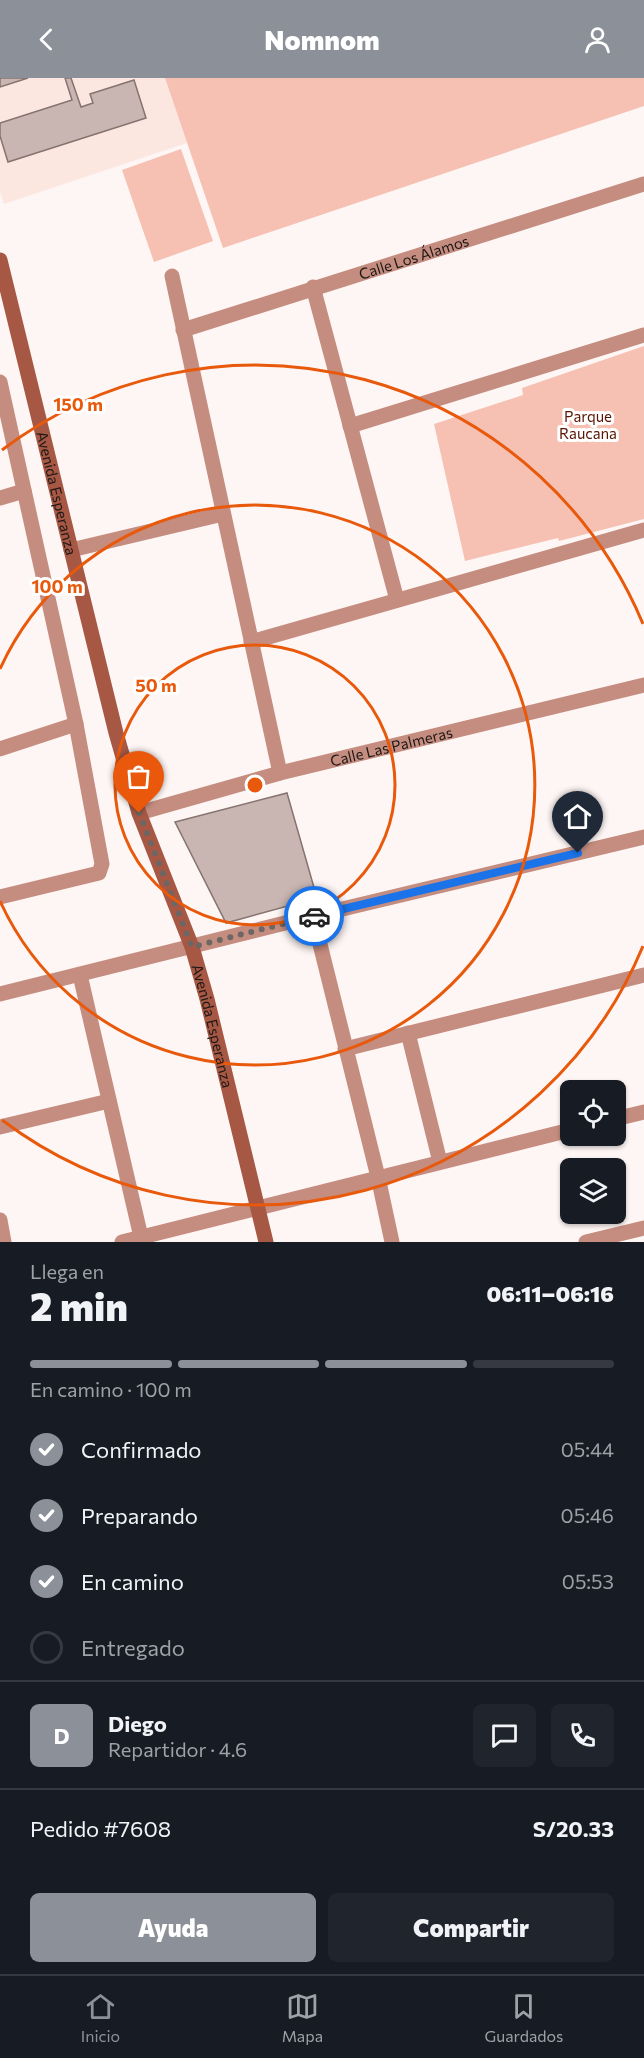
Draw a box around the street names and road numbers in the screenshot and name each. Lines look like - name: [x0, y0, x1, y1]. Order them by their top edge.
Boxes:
- street label: Calle Los Álamos: [356, 231, 471, 283]
- street label: Avenida Esperanza: [33, 429, 81, 557]
- street label: Calle Las Palmeras: [328, 723, 454, 770]
- street label: Avenida Esperanza: [188, 962, 237, 1090]

